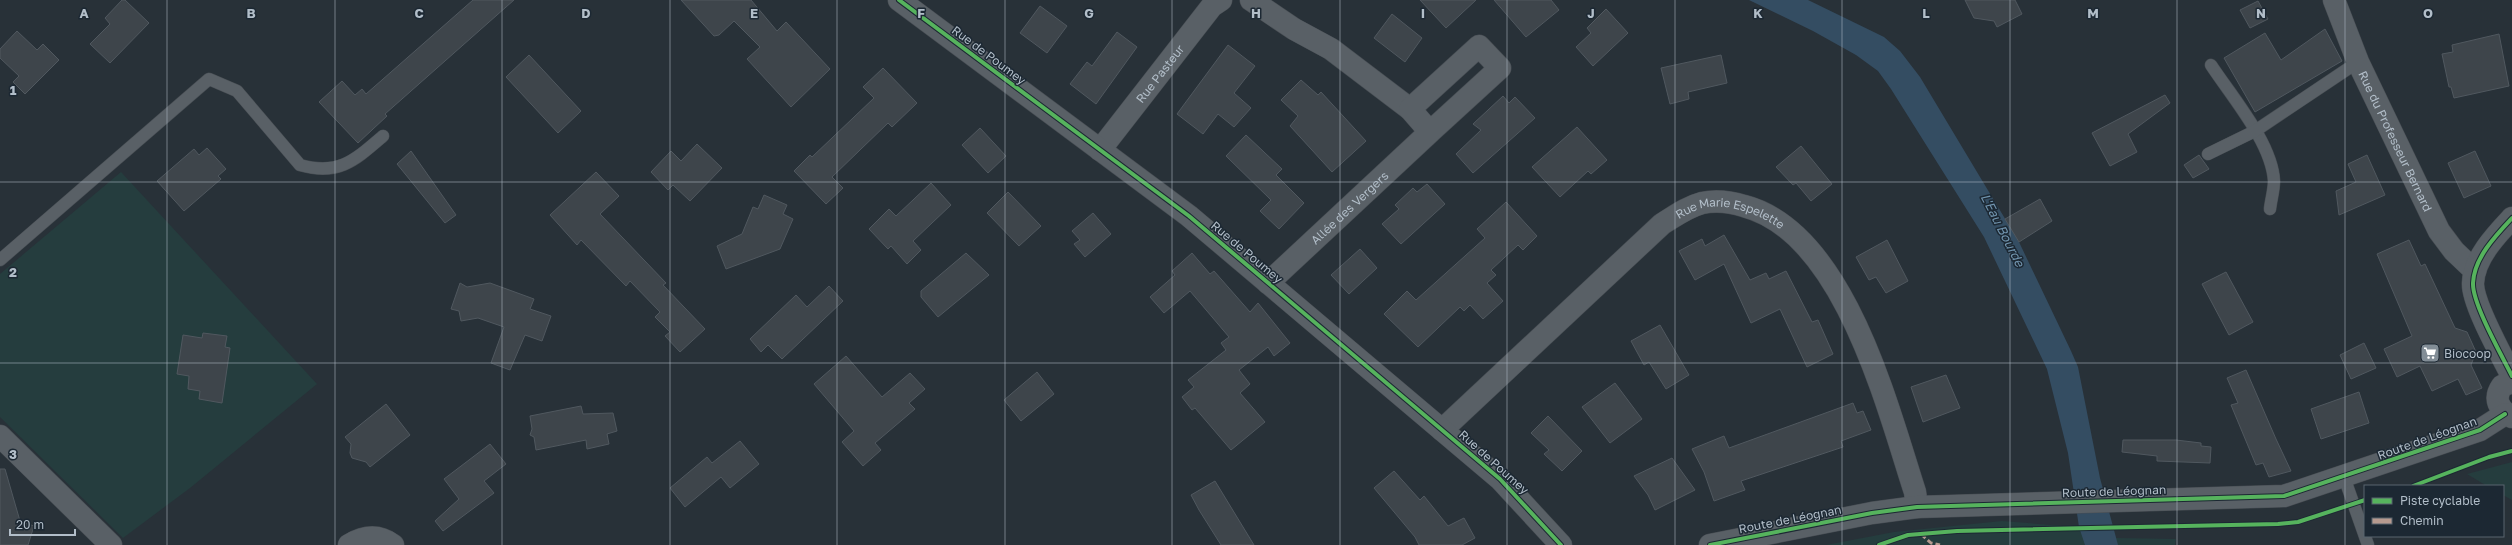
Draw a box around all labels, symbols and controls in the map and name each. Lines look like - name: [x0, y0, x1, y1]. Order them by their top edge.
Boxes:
- text: A: [79, 5, 89, 21]
- text: B: [246, 5, 256, 21]
- text: C: [414, 5, 424, 21]
- text: D: [581, 5, 591, 21]
- text: E: [750, 5, 758, 21]
- text: F: [917, 5, 925, 21]
- text: G: [1084, 5, 1094, 21]
- text: H: [1251, 5, 1261, 21]
- text: I: [1421, 5, 1425, 21]
- text: J: [1587, 5, 1595, 21]
- text: K: [1753, 5, 1763, 21]
- text: L: [1922, 5, 1930, 21]
- text: M: [2087, 5, 2099, 21]
- text: N: [2256, 5, 2266, 21]
- text: O: [2423, 5, 2433, 21]
- street label: Rue de Poumey: [949, 22, 1029, 88]
- street label: Rue Pasteur: [1132, 41, 1187, 106]
- street label: Rue du Professeur Bernard: [2356, 68, 2436, 214]
- text: 1: [10, 82, 17, 98]
- street label: Allée des Vergers: [1307, 168, 1391, 247]
- water label: L'Eau Bourde: [1978, 191, 2029, 271]
- street label: Rue Marie Espelette: [1672, 194, 1788, 232]
- street label: Rue de Poumey: [1208, 218, 1286, 286]
- text: 2: [9, 264, 17, 280]
- supermarket icon: Biocoop: [2419, 342, 2441, 364]
- place label: Biocoop: [2444, 346, 2491, 361]
- street label: Route de Léognan: [2375, 413, 2479, 463]
- street label: Rue de Poumey: [1456, 427, 1532, 497]
- text: 3: [9, 446, 17, 462]
- street label: Route de Léognan: [2062, 482, 2166, 500]
- legend: [2364, 485, 2504, 537]
- text: Piste cyclable: [2400, 493, 2480, 508]
- street label: Route de Léognan: [1737, 502, 1843, 536]
- scale bar: [10, 511, 75, 537]
- text: Chemin: [2400, 513, 2444, 528]
- text: 20 m: [16, 517, 44, 532]

